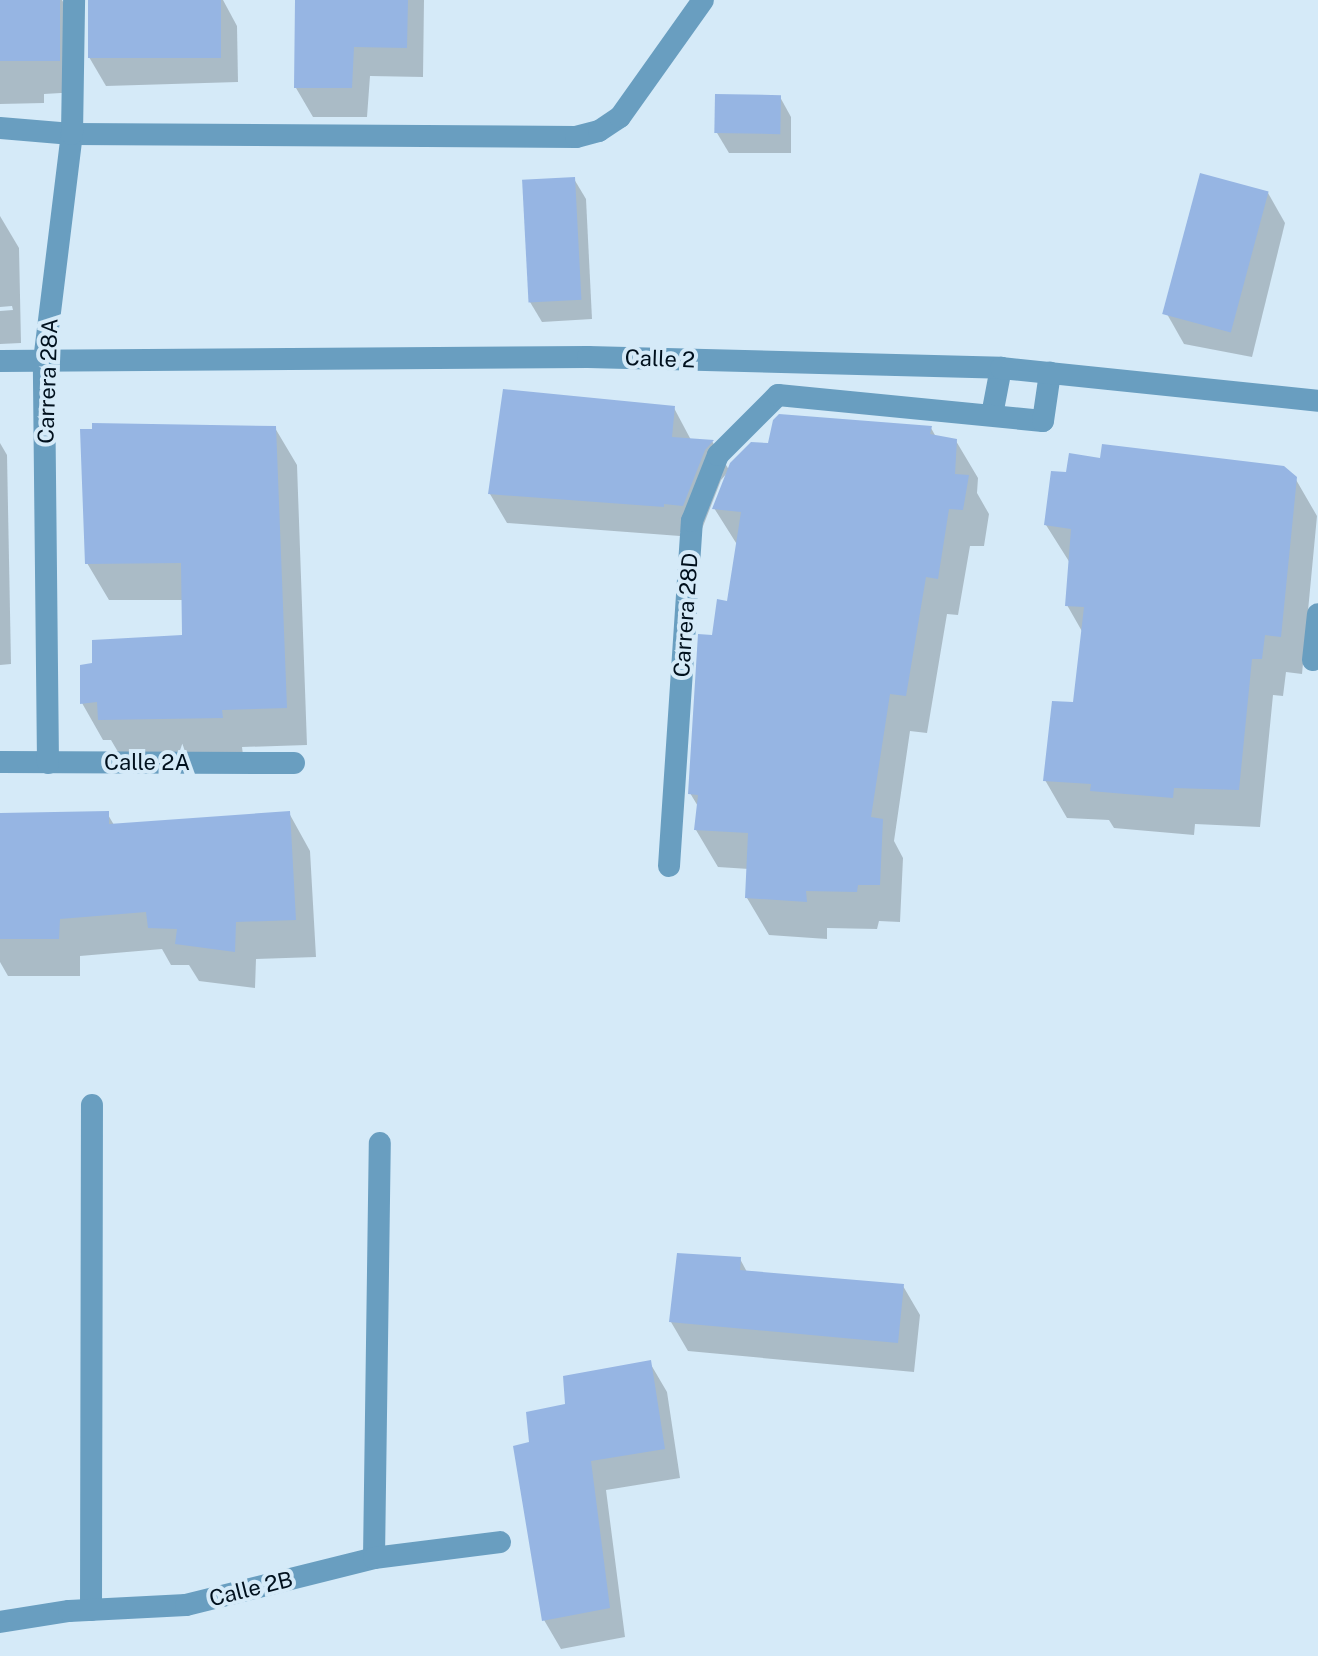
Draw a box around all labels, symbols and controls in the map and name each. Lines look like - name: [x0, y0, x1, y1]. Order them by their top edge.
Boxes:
- street label: Carrera 28A: [33, 318, 63, 444]
- street label: Calle 2: [624, 345, 696, 373]
- street label: Carrera 28D: [668, 552, 704, 678]
- street label: Calle 2A: [104, 750, 190, 776]
- street label: Calle 2B: [206, 1566, 296, 1612]

